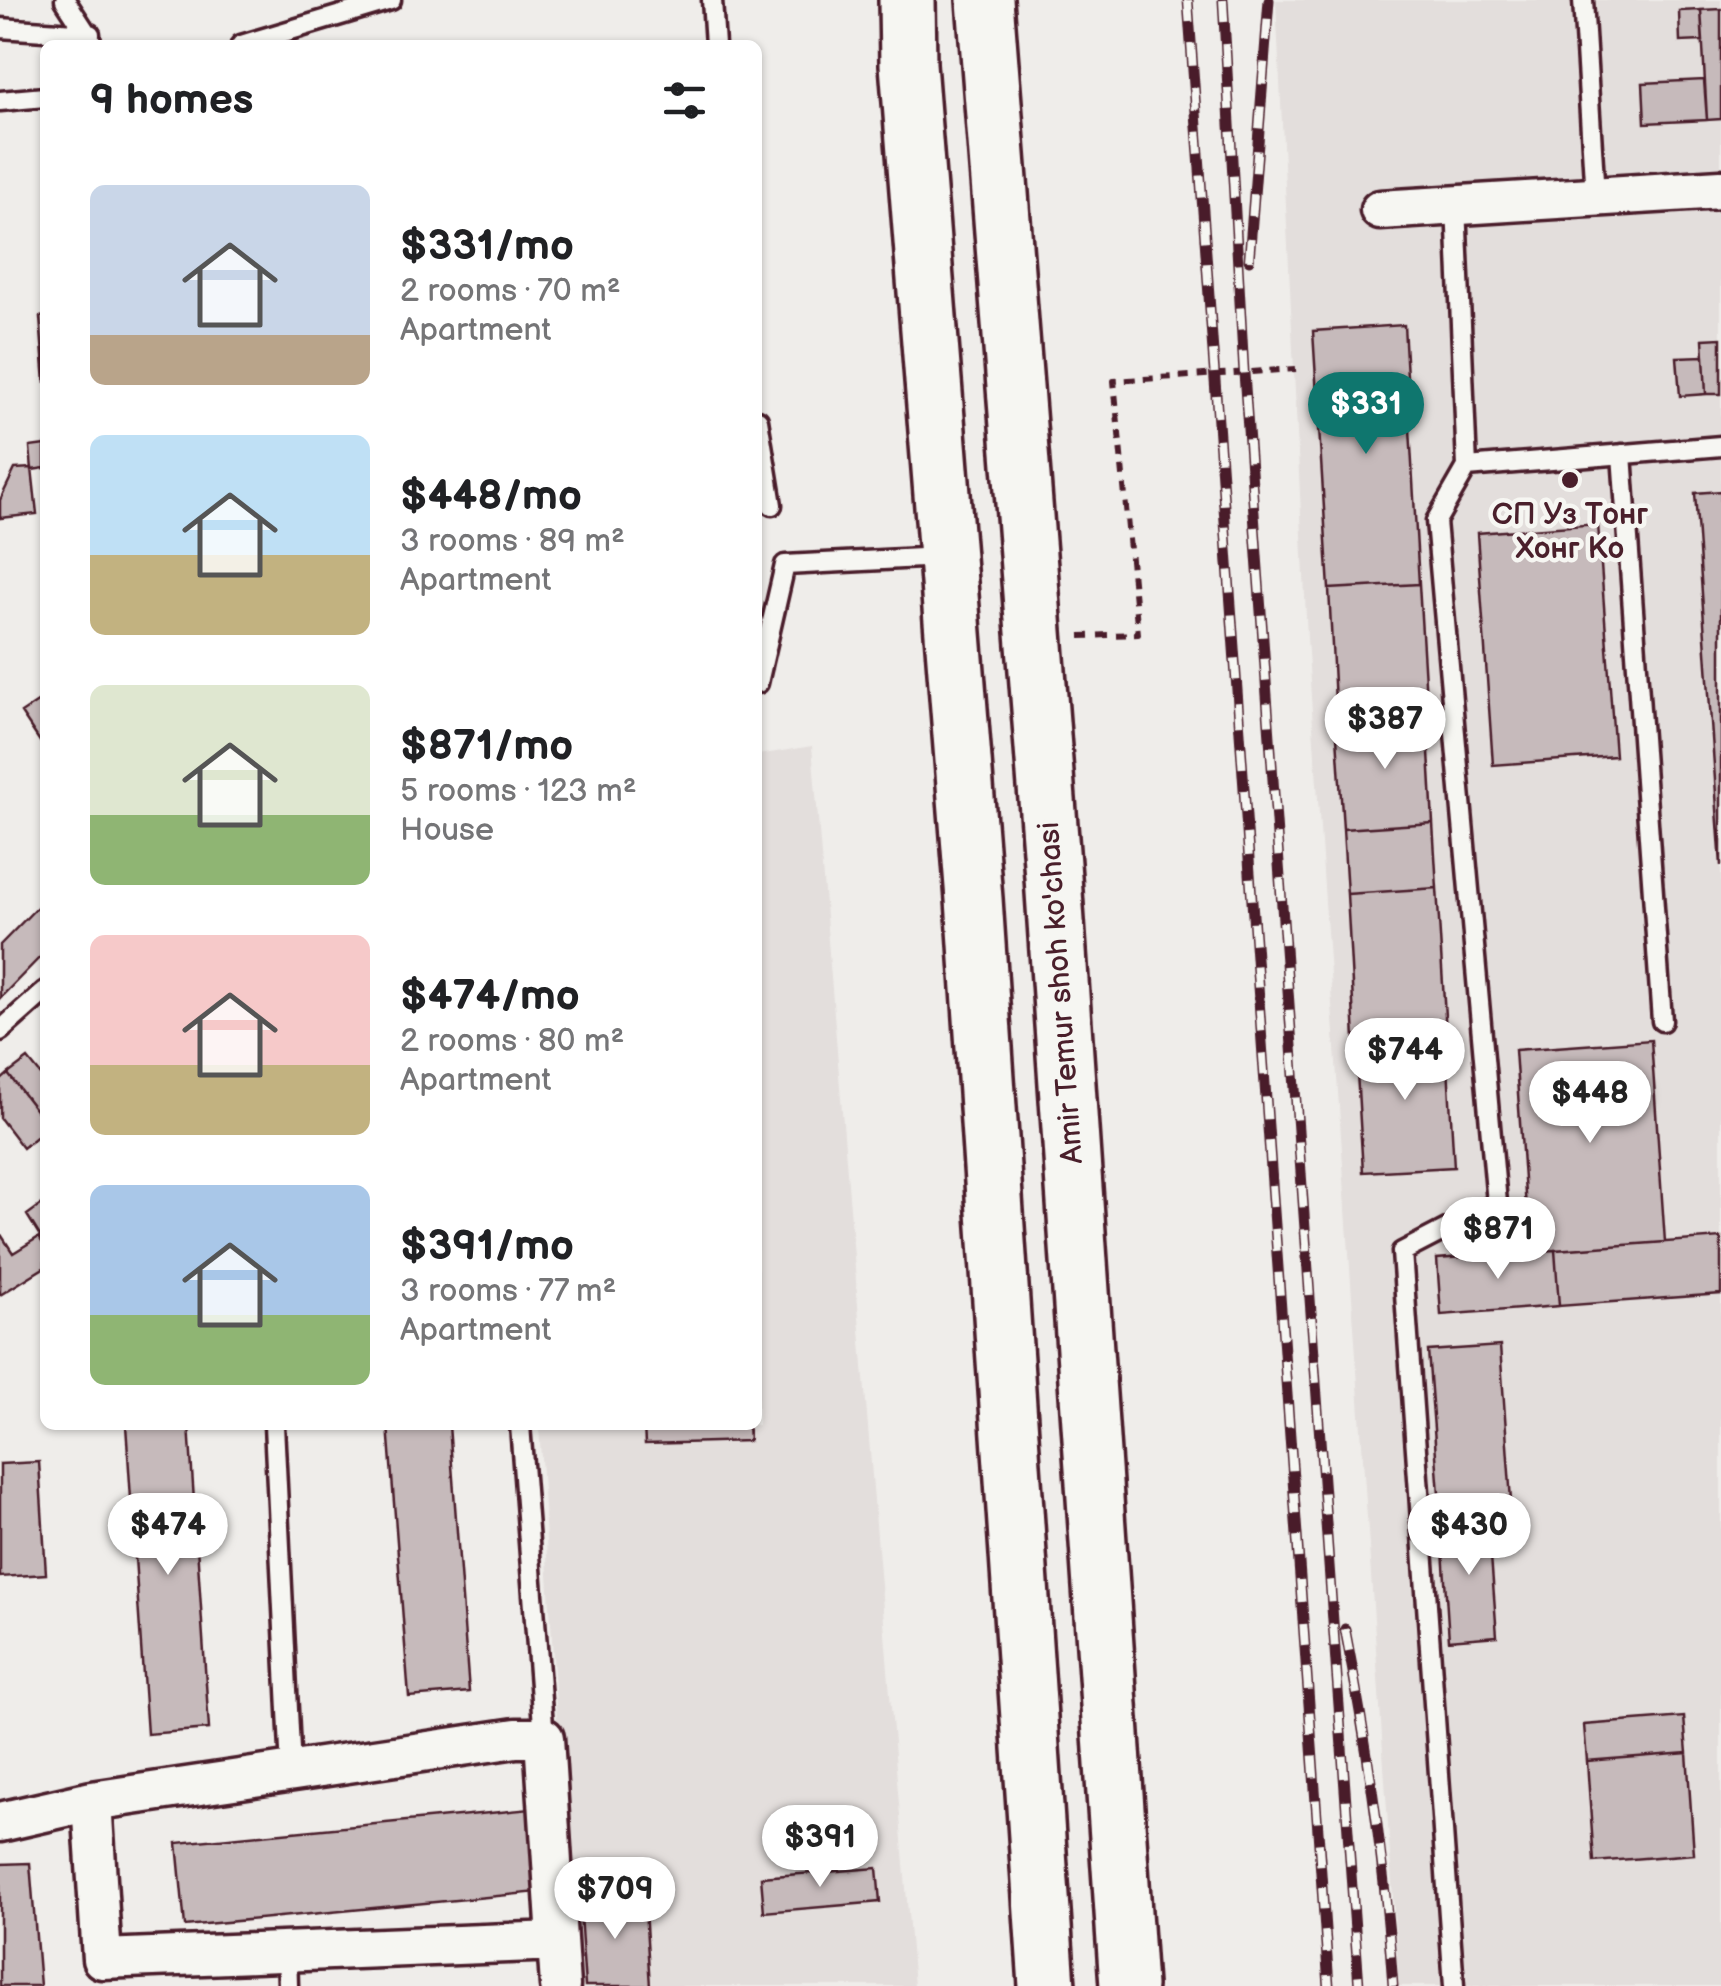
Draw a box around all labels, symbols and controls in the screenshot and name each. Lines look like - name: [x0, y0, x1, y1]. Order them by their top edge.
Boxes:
- icon: filters: [657, 73, 712, 128]
- text: 9 homes: [90, 75, 253, 126]
- text: $331/mo: [400, 221, 574, 272]
- icon: home: [170, 225, 290, 345]
- text: 2 rooms · 70 m²: [400, 272, 621, 311]
- text: Apartment: [400, 311, 551, 350]
- pin: $331: [1307, 372, 1425, 457]
- text: $331: [1330, 385, 1402, 424]
- marker: СП Уз Тонг Хонг Ко: [1559, 469, 1581, 491]
- text: $448/mo: [400, 471, 582, 522]
- icon: home: [170, 475, 290, 595]
- place label: СП Уз Тонг Хонг Ко: [1492, 497, 1648, 567]
- text: 3 rooms · 89 m²: [400, 522, 625, 561]
- text: Apartment: [400, 561, 551, 600]
- pin: $387: [1326, 687, 1444, 772]
- text: $387: [1347, 700, 1423, 739]
- text: $871/mo: [400, 721, 573, 772]
- icon: home: [170, 725, 290, 845]
- text: 5 rooms · 123 m²: [400, 772, 637, 811]
- text: House: [400, 811, 494, 850]
- street label: Amir Temur shoh ko'chasi: [1031, 821, 1091, 1165]
- text: $474/mo: [400, 971, 580, 1022]
- icon: home: [170, 975, 290, 1095]
- pin: $744: [1346, 1018, 1464, 1103]
- text: 2 rooms · 80 m²: [400, 1022, 624, 1061]
- text: $744: [1367, 1031, 1443, 1070]
- text: Apartment: [400, 1061, 551, 1100]
- pin: $448: [1531, 1061, 1649, 1146]
- text: $448: [1551, 1074, 1629, 1113]
- pin: $871: [1439, 1197, 1557, 1282]
- text: $871: [1462, 1210, 1534, 1249]
- text: $391/mo: [400, 1221, 574, 1272]
- icon: home: [170, 1225, 290, 1345]
- text: 3 rooms · 77 m²: [400, 1272, 616, 1311]
- text: Apartment: [400, 1311, 551, 1350]
- pin: $474: [109, 1493, 227, 1578]
- pin: $430: [1410, 1493, 1528, 1578]
- text: $474: [130, 1506, 206, 1545]
- text: $430: [1430, 1506, 1508, 1545]
- pin: $391: [761, 1805, 879, 1890]
- text: $391: [784, 1818, 856, 1857]
- pin: $709: [556, 1857, 674, 1942]
- text: $709: [576, 1870, 654, 1909]

